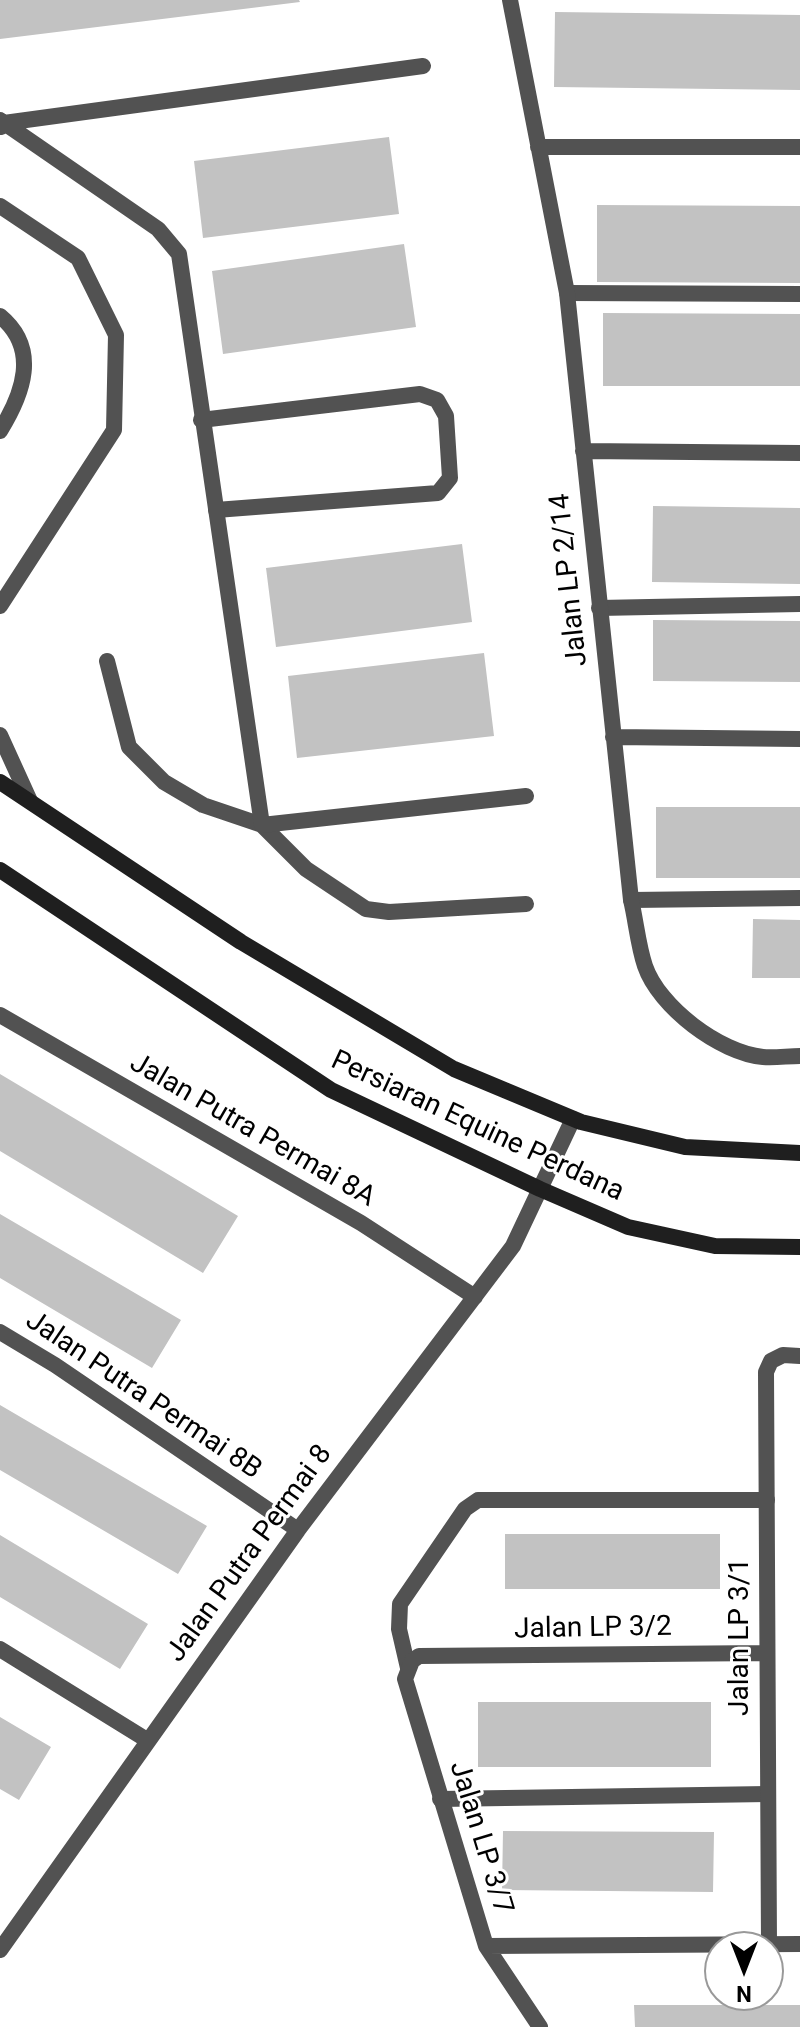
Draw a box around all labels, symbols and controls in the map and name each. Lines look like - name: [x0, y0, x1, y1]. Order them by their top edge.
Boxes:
- street label: Jalan LP 2/14: [544, 492, 596, 668]
- street label: Persiaran Equine Perdana: [325, 1044, 629, 1210]
- street label: Jalan Putra Permai 8A: [123, 1047, 381, 1215]
- street label: Jalan Putra Permai 8B: [19, 1305, 267, 1487]
- street label: Jalan Putra Permai 8: [160, 1439, 340, 1669]
- street label: Jalan LP 3/1: [724, 1558, 758, 1716]
- street label: Jalan LP 3/2: [514, 1611, 672, 1647]
- street label: Jalan LP 3/7: [441, 1758, 519, 1918]
- north arrow: [704, 1931, 784, 2011]
- text: N: [736, 1981, 752, 2006]

